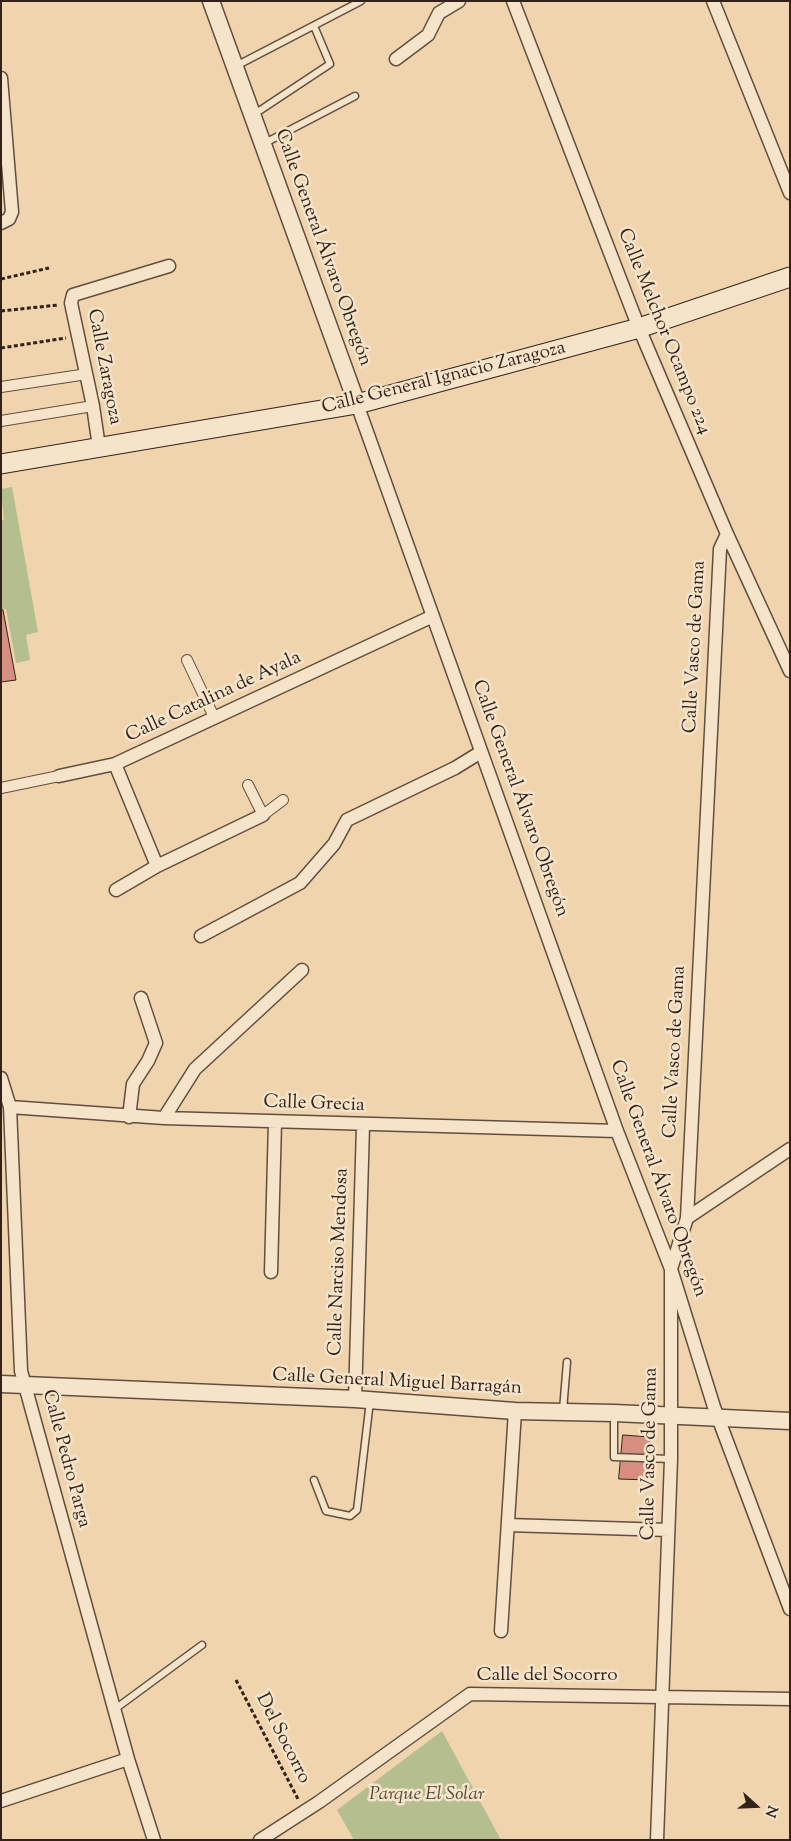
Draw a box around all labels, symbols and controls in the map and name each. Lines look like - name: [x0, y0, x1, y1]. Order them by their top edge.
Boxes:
- street label: Calle General Álvaro Obregón: [268, 126, 376, 370]
- street label: Calle Melchor Ocampo 224: [611, 225, 715, 439]
- street label: Calle Zaragoza: [81, 307, 125, 427]
- street label: Calle General Ignacio Zaragoza: [320, 338, 568, 420]
- street label: Calle Vasco de Gama: [680, 560, 712, 734]
- street label: Calle Catalina de Ayala: [123, 647, 305, 749]
- street label: Calle General Álvaro Obregón: [465, 677, 573, 921]
- street label: Calle Vasco de Gama: [660, 965, 692, 1139]
- street label: Calle General Álvaro Obregón: [603, 1057, 711, 1301]
- street label: Calle Grecia: [263, 1092, 365, 1118]
- street label: Calle Narciso Mendosa: [325, 1168, 355, 1356]
- street label: Calle General Miguel Barragán: [271, 1365, 523, 1401]
- street label: Calle Vasco de Gama: [638, 1367, 664, 1541]
- street label: Calle Pedro Parga: [36, 1387, 94, 1531]
- street label: Calle del Socorro: [476, 1666, 618, 1688]
- street label: Del Socorro: [249, 1690, 315, 1788]
- north arrow: [731, 1781, 781, 1831]
- park label: Parque El Solar: [369, 1785, 485, 1807]
- text: N: [759, 1802, 781, 1820]

